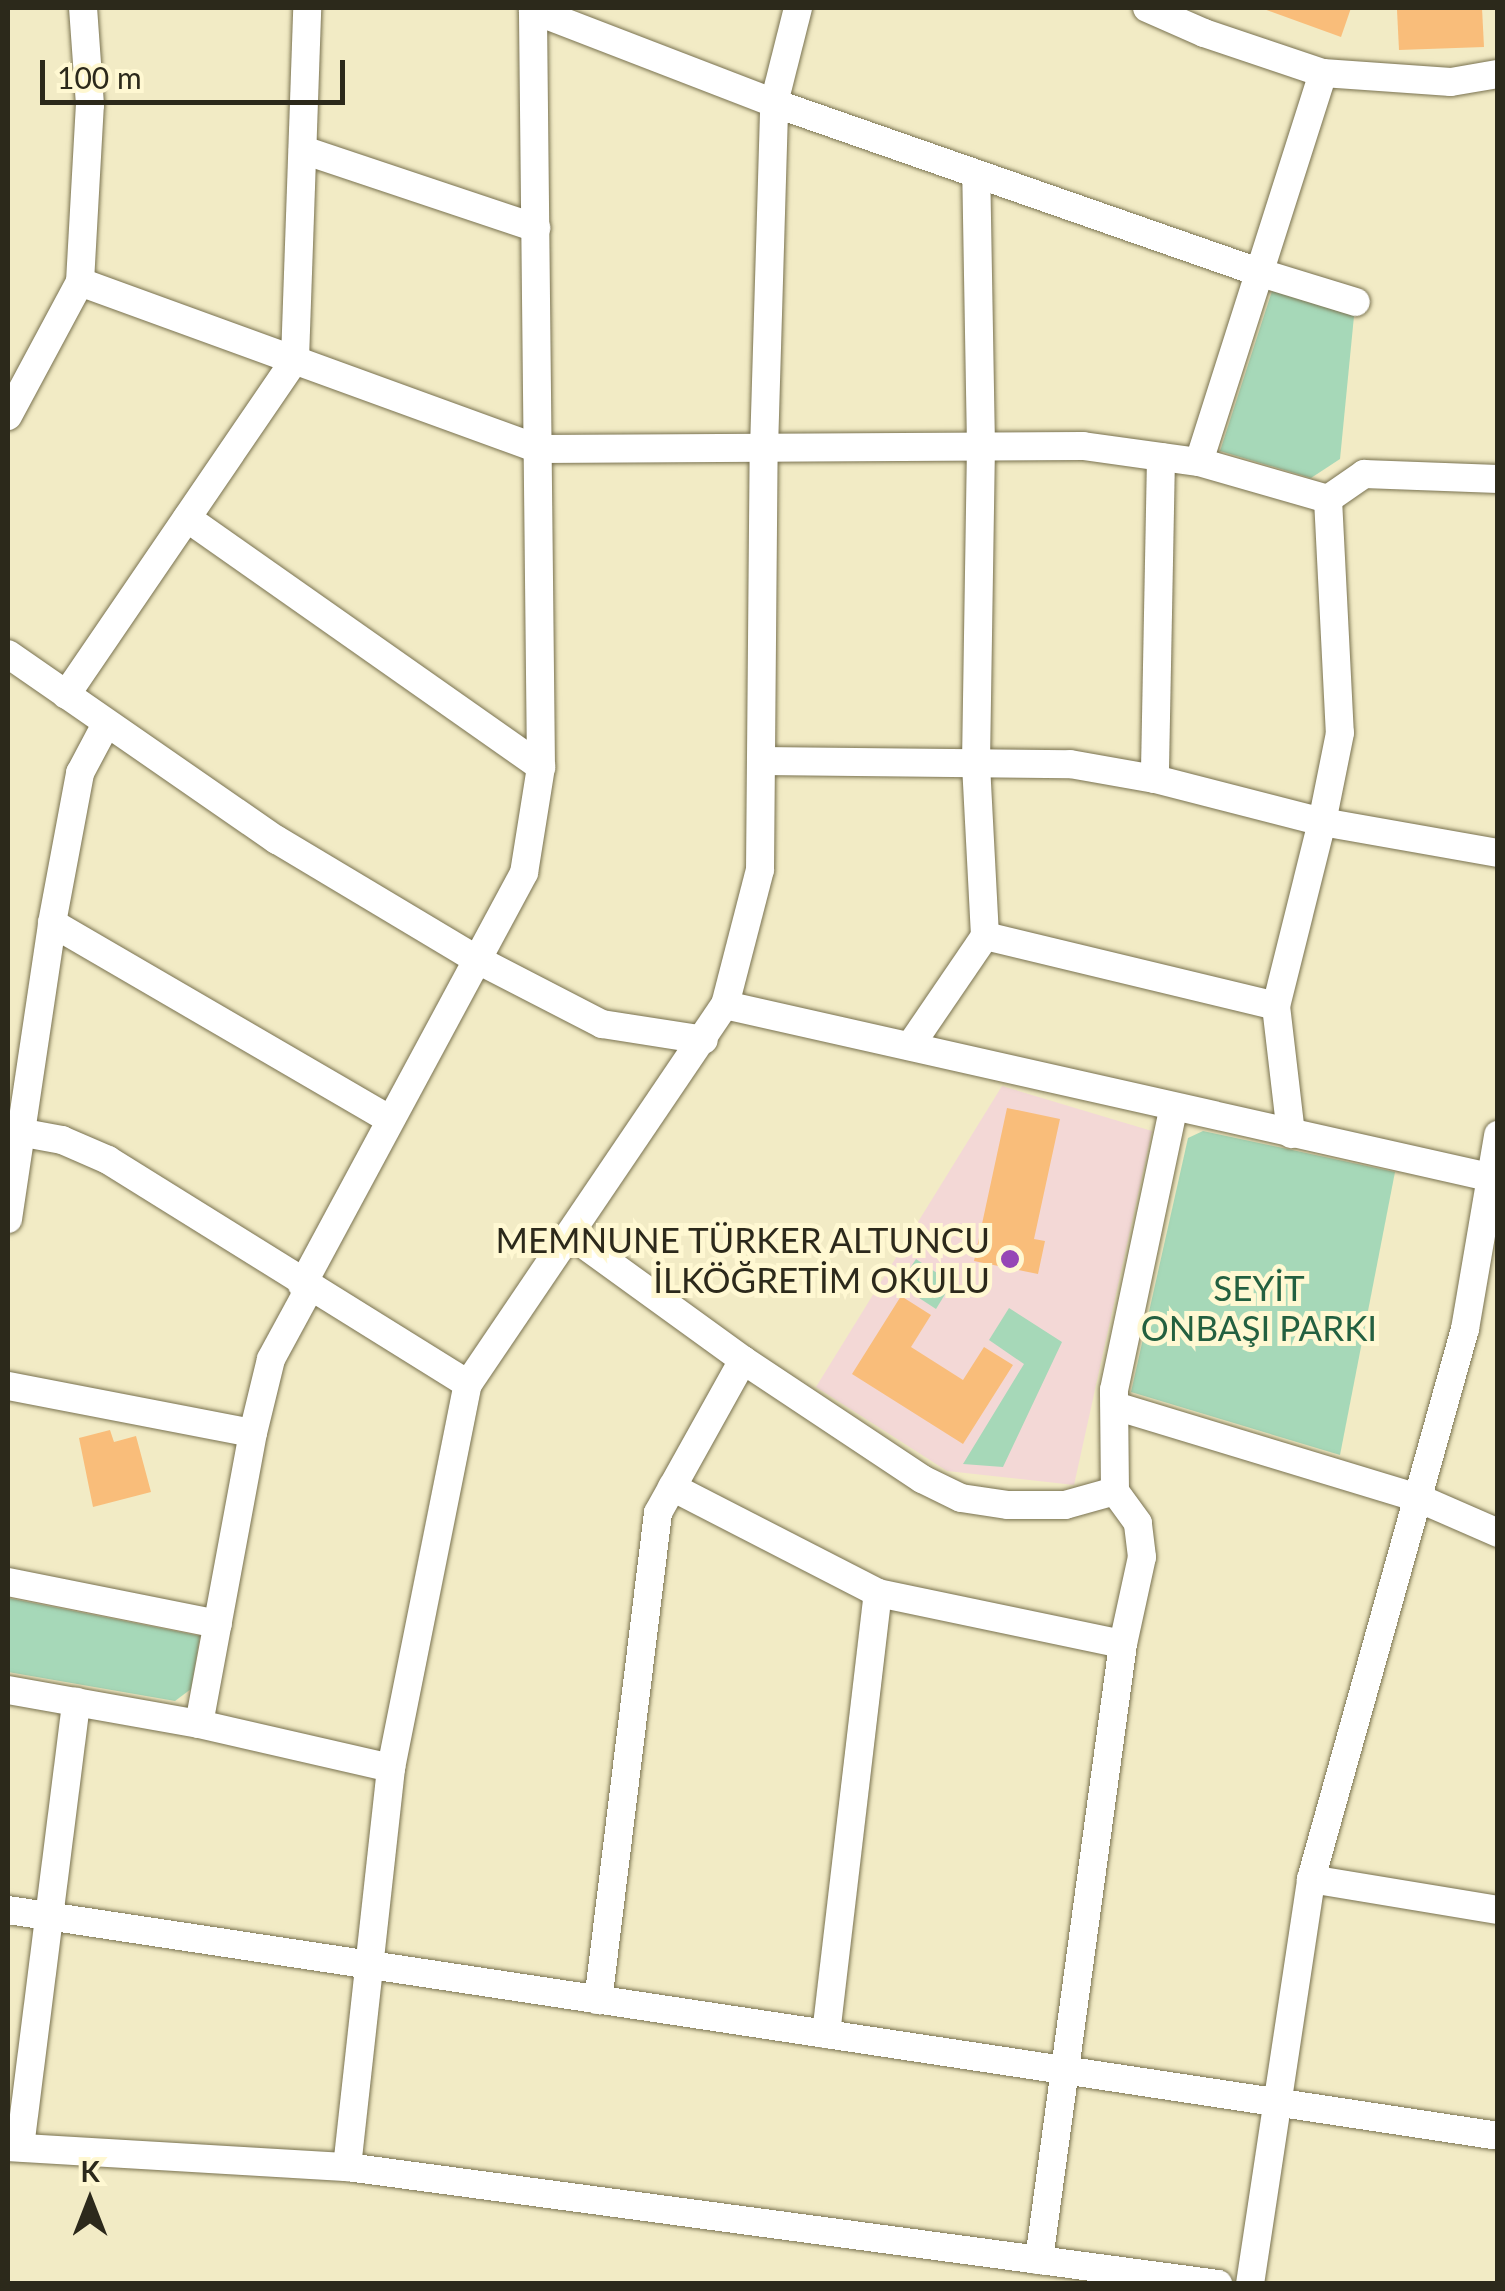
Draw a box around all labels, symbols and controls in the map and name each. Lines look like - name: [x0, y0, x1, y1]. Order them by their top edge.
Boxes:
- scale bar: [45, 40, 350, 102]
- text: 100 m: [57, 59, 142, 95]
- place label: MEMNUNE TÜRKER ALTUNCU İLKÖĞRETİM OKULU: [493, 1218, 990, 1300]
- marker: MEMNUNE TÜRKER ALTUNCU İLKÖĞRETİM OKULU: [999, 1248, 1021, 1270]
- park label: SEYİT ONBAŞI PARKI: [1141, 1266, 1377, 1348]
- north arrow: [40, 2151, 140, 2251]
- text: K: [80, 2154, 100, 2188]

